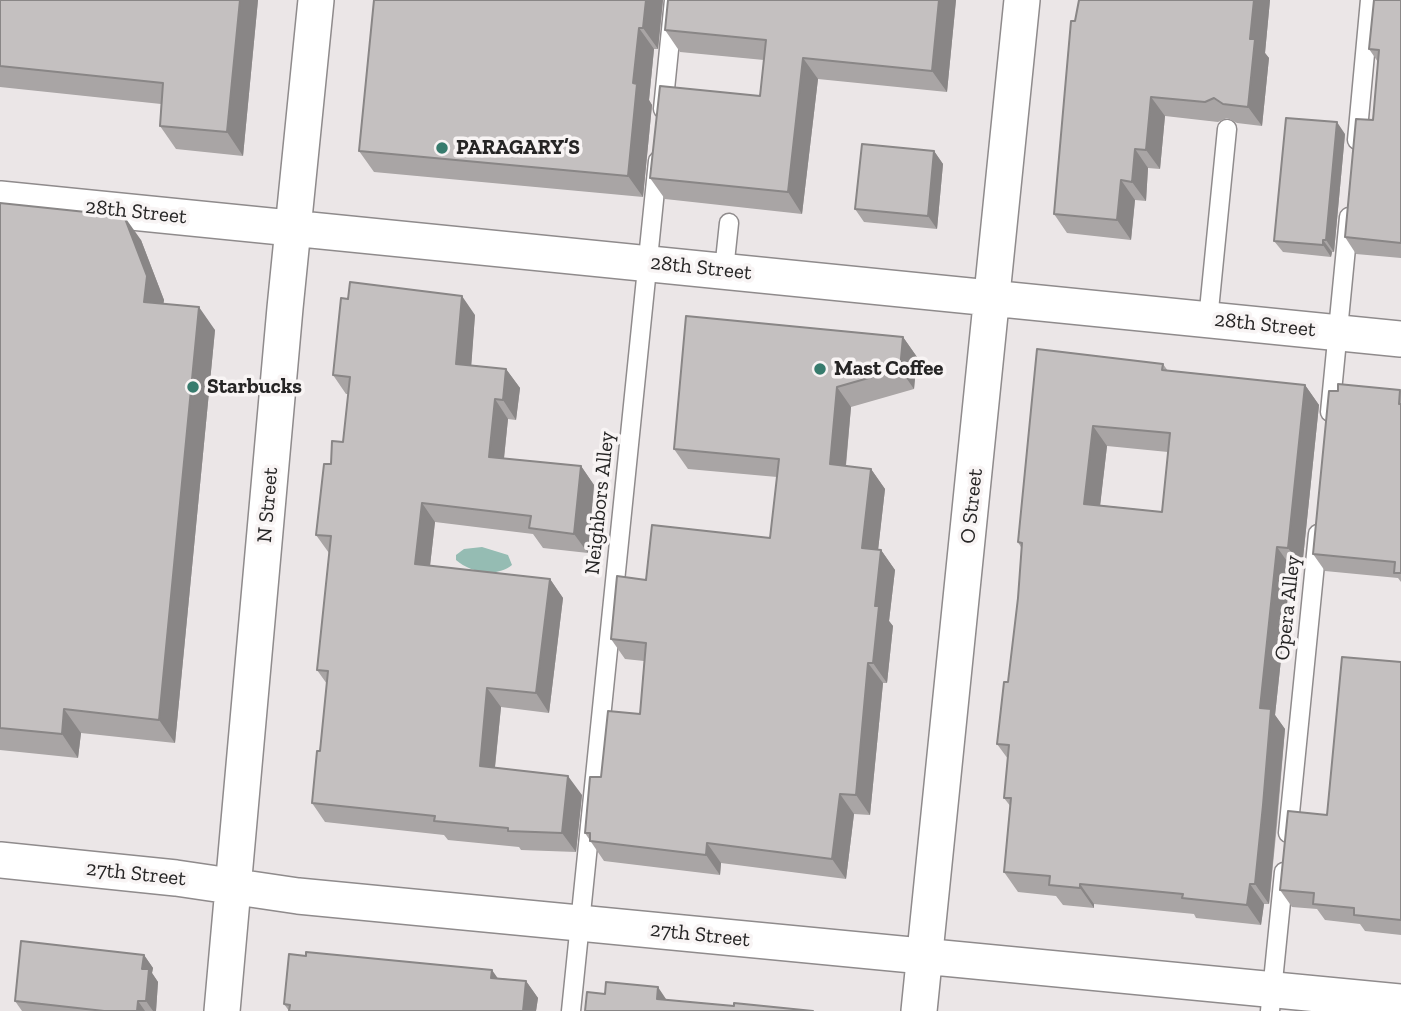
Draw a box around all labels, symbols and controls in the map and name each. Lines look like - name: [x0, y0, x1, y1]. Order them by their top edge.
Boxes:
- place label: PARAGARY’S: [456, 135, 580, 161]
- marker: PARAGARY’S: [434, 140, 450, 156]
- street label: 28th Street: [84, 194, 188, 230]
- street label: 28th Street: [649, 250, 753, 286]
- street label: 28th Street: [1213, 307, 1317, 343]
- place label: Mast Coffee: [834, 356, 943, 382]
- marker: Mast Coffee: [812, 361, 828, 377]
- place label: Starbucks: [207, 374, 302, 400]
- marker: Starbucks: [185, 379, 201, 395]
- street label: Neighbors Alley: [580, 430, 620, 576]
- street label: N Street: [252, 466, 284, 544]
- street label: O Street: [956, 467, 988, 545]
- street label: Opera Alley: [1270, 554, 1306, 662]
- street label: 27th Street: [85, 856, 187, 892]
- street label: 27th Street: [649, 917, 751, 953]

